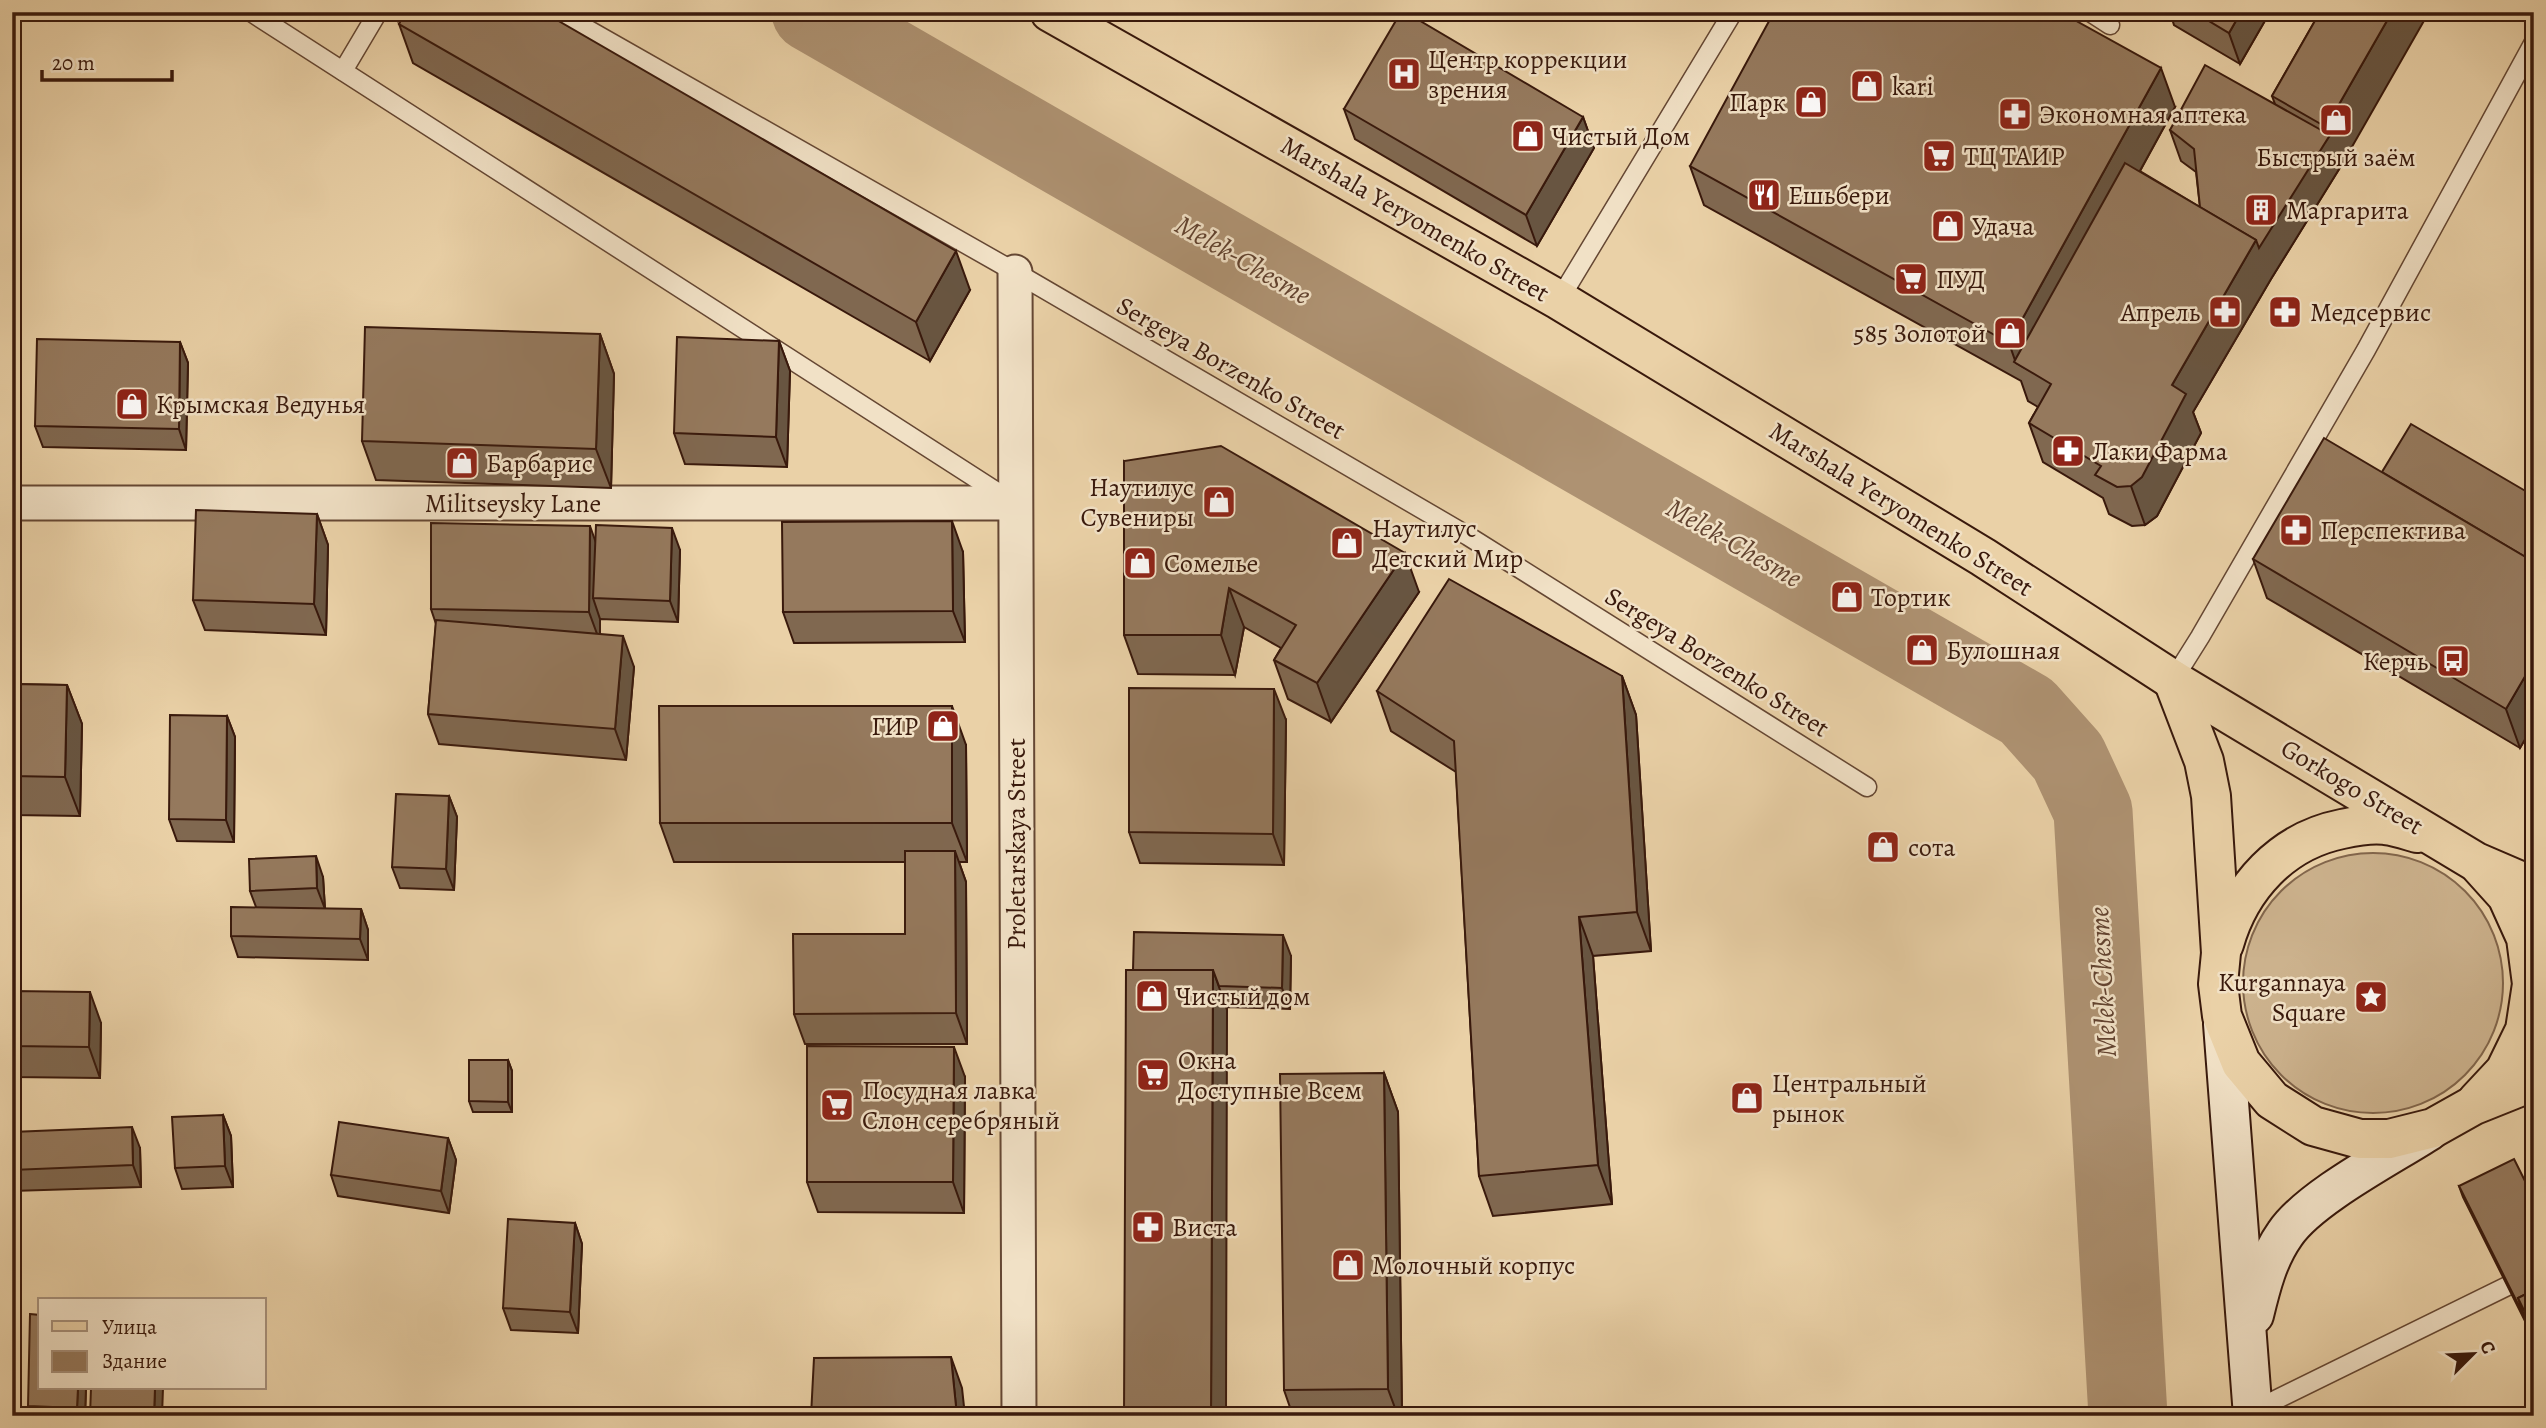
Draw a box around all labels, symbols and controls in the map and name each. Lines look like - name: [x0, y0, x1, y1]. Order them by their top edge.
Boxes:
- scale bar: [42, 38, 172, 82]
- place label: Центр коррекции зрения: [1428, 42, 1628, 107]
- text: 20 m: [52, 49, 95, 77]
- hospital icon: Центр коррекции зрения: [1385, 55, 1423, 93]
- shop icon: kari: [1848, 67, 1886, 105]
- place label: kari: [1892, 69, 1934, 104]
- shop icon: Парк: [1792, 83, 1830, 121]
- place label: Парк: [1729, 85, 1786, 120]
- pharmacy icon: Экономная аптека: [1996, 95, 2034, 133]
- place label: Экономная аптека: [2039, 97, 2247, 132]
- shop icon: Быстрый заём: [2317, 101, 2355, 139]
- shop icon: Чистый Дом: [1509, 117, 1547, 155]
- place label: Чистый Дом: [1552, 119, 1690, 154]
- street label: Marshala Yeryomenko Street: [1274, 128, 1556, 311]
- supermarket icon: ТЦ ТАИР: [1920, 137, 1958, 175]
- place label: ТЦ ТАИР: [1964, 139, 2064, 174]
- place label: Быстрый заём: [2256, 140, 2416, 175]
- restaurant icon: Ешьбери: [1745, 176, 1783, 214]
- place label: Ешьбери: [1788, 178, 1890, 213]
- building icon: Маргарита: [2242, 191, 2280, 229]
- place label: Маргарита: [2286, 193, 2409, 228]
- water label: Melek-Chesme: [1168, 206, 1318, 314]
- shop icon: Удача: [1929, 207, 1967, 245]
- place label: Удача: [1972, 209, 2034, 244]
- supermarket icon: ПУД: [1892, 260, 1930, 298]
- place label: ПУД: [1936, 262, 1985, 297]
- street label: Sergeya Borzenko Street: [1110, 288, 1352, 448]
- pharmacy icon: Апрель: [2206, 293, 2244, 331]
- pharmacy icon: Медсервис: [2266, 293, 2304, 331]
- place label: Апрель: [2120, 295, 2200, 330]
- place label: Медсервис: [2310, 295, 2431, 330]
- shop icon: 585 Золотой: [1991, 314, 2029, 352]
- place label: 585 Золотой: [1853, 316, 1986, 351]
- shop icon: Крымская Ведунья: [113, 385, 151, 423]
- place label: Крымская Ведунья: [156, 387, 365, 422]
- street label: Marshala Yeryomenko Street: [1762, 413, 2040, 605]
- pharmacy icon: Лаки Фарма: [2049, 432, 2087, 470]
- place label: Лаки Фарма: [2092, 434, 2228, 469]
- shop icon: Барбарис: [443, 444, 481, 482]
- place label: Барбарис: [486, 446, 593, 481]
- place label: Наутилус Сувениры: [1081, 470, 1194, 535]
- shop icon: Наутилус Сувениры: [1200, 483, 1238, 521]
- street label: Militseysky Lane: [425, 486, 601, 521]
- water label: Melek-Chesme: [1659, 489, 1809, 597]
- place label: Наутилус Детский Мир: [1372, 511, 1523, 576]
- pharmacy icon: Перспектива: [2277, 511, 2315, 549]
- place label: Перспектива: [2320, 513, 2466, 548]
- shop icon: Наутилус Детский Мир: [1328, 524, 1366, 562]
- shop icon: Сомелье: [1121, 544, 1159, 582]
- place label: Сомелье: [1164, 546, 1258, 581]
- shop icon: Тортик: [1828, 578, 1866, 616]
- street label: Sergeya Borzenko Street: [1598, 579, 1836, 746]
- place label: Тортик: [1871, 580, 1951, 615]
- shop icon: Булошная: [1903, 631, 1941, 669]
- place label: Булошная: [1946, 633, 2060, 668]
- bus stop icon: Керчь: [2434, 642, 2472, 680]
- place label: Керчь: [2363, 644, 2428, 679]
- shop icon: ГИР: [924, 707, 962, 745]
- place label: ГИР: [871, 709, 918, 744]
- street label: Gorkogo Street: [2274, 731, 2430, 843]
- street label: Proletarskaya Street: [999, 737, 1034, 950]
- shop icon: сота: [1864, 828, 1902, 866]
- place label: сота: [1908, 830, 1956, 865]
- water label: Melek-Chesme: [2080, 906, 2126, 1058]
- place label: Kurgannaya Square: [2218, 965, 2346, 1030]
- shop icon: Чистый дом: [1133, 977, 1171, 1015]
- place icon: Kurgannaya Square: [2352, 978, 2390, 1016]
- place label: Чистый дом: [1176, 979, 1310, 1014]
- place label: Окна Доступные Всем: [1178, 1043, 1362, 1108]
- supermarket icon: Окна Доступные Всем: [1134, 1056, 1172, 1094]
- place label: Центральный рынок: [1772, 1066, 1927, 1131]
- place label: Посудная лавка Слон серебряный: [862, 1073, 1060, 1138]
- shop icon: Центральный рынок: [1728, 1079, 1766, 1117]
- supermarket icon: Посудная лавка Слон серебряный: [818, 1086, 856, 1124]
- pharmacy icon: Виста: [1129, 1208, 1167, 1246]
- place label: Виста: [1172, 1210, 1237, 1245]
- shop icon: Молочный корпус: [1329, 1246, 1367, 1284]
- place label: Молочный корпус: [1372, 1248, 1575, 1283]
- legend: [38, 1298, 266, 1390]
- text: Улица: [102, 1313, 157, 1341]
- north arrow: [2438, 1320, 2508, 1390]
- text: С: [2473, 1337, 2502, 1358]
- text: Здание: [102, 1347, 167, 1375]

